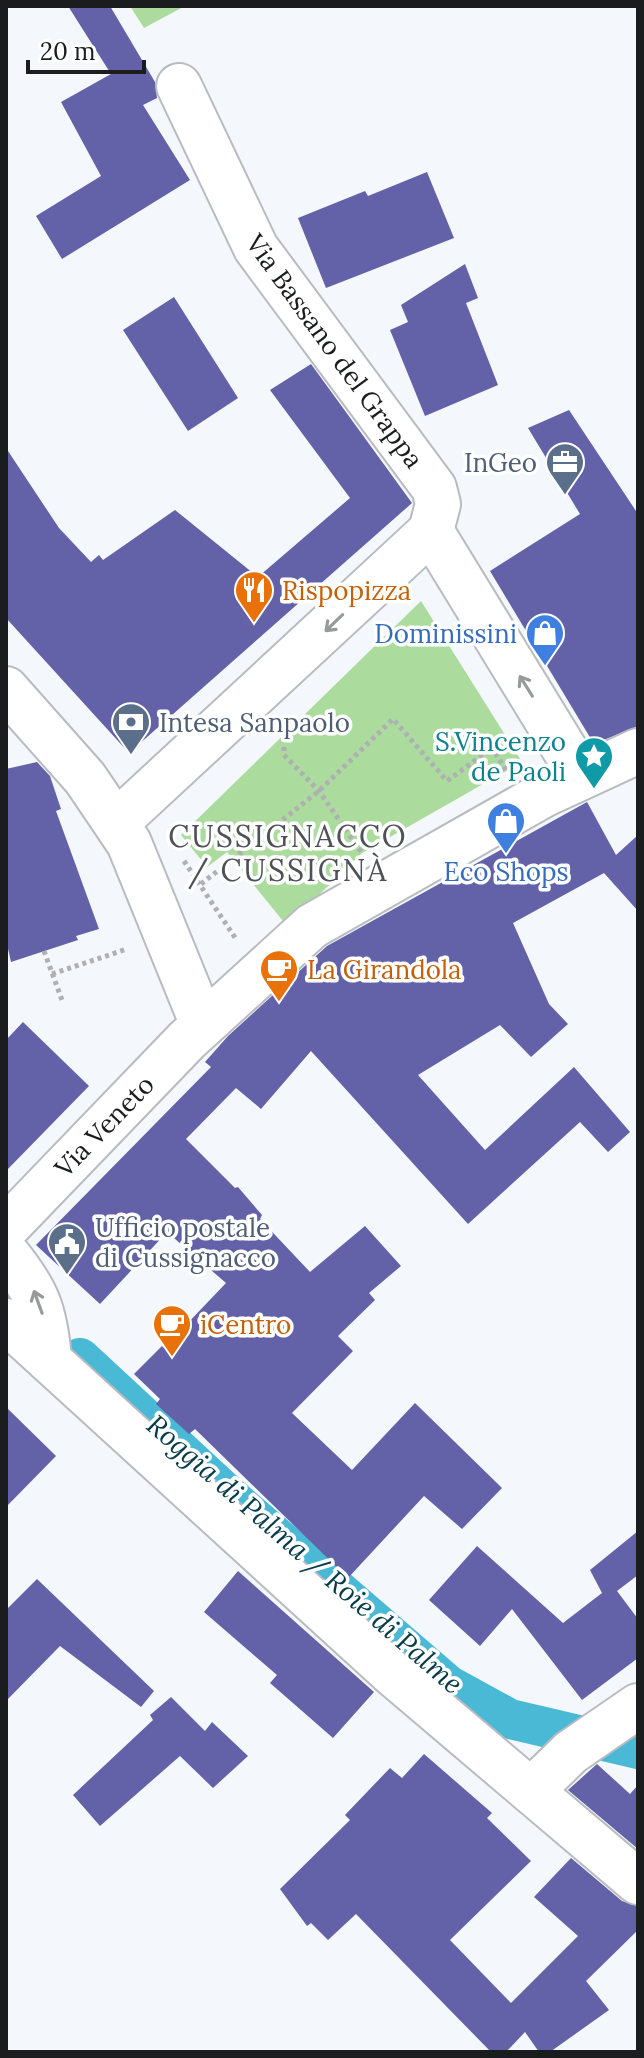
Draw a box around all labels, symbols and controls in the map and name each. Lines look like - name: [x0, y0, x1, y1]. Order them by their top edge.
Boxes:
- scale bar: [28, 24, 144, 74]
- text: 20 m: [40, 36, 96, 67]
- street label: Via Bassano del Grappa: [238, 227, 431, 475]
- office icon: InGeo: [544, 441, 586, 496]
- place label: InGeo: [464, 446, 537, 479]
- restaurant icon: Rispopizza: [233, 569, 275, 624]
- place label: Rispopizza: [282, 574, 411, 607]
- shop icon: Dominissini: [524, 612, 566, 667]
- one-way arrow: [324, 613, 344, 632]
- place label: Dominissini: [374, 617, 517, 650]
- one-way arrow: [518, 675, 534, 698]
- bank icon: Intesa Sanpaolo: [110, 701, 152, 756]
- place label: Intesa Sanpaolo: [159, 706, 350, 739]
- place label: S.Vincenzo de Paoli: [435, 725, 566, 788]
- place icon: S.Vincenzo de Paoli: [573, 735, 615, 790]
- shop icon: Eco Shops: [485, 800, 527, 855]
- district label: CUSSIGNACCO / CUSSIGNÀ: [168, 817, 408, 890]
- place label: Eco Shops: [443, 855, 569, 888]
- cafe icon: La Girandola: [258, 948, 300, 1003]
- place label: La Girandola: [307, 953, 461, 986]
- street label: Via Veneto: [47, 1068, 161, 1185]
- place label: Ufficio postale di Cussignacco: [95, 1211, 276, 1274]
- public building icon: Ufficio postale di Cussignacco: [46, 1221, 88, 1276]
- one-way arrow: [30, 1290, 44, 1315]
- cafe icon: iCentro: [151, 1303, 193, 1358]
- place label: iCentro: [200, 1308, 291, 1341]
- water label: Roggia di Palma / Roie di Palme: [139, 1407, 471, 1701]

